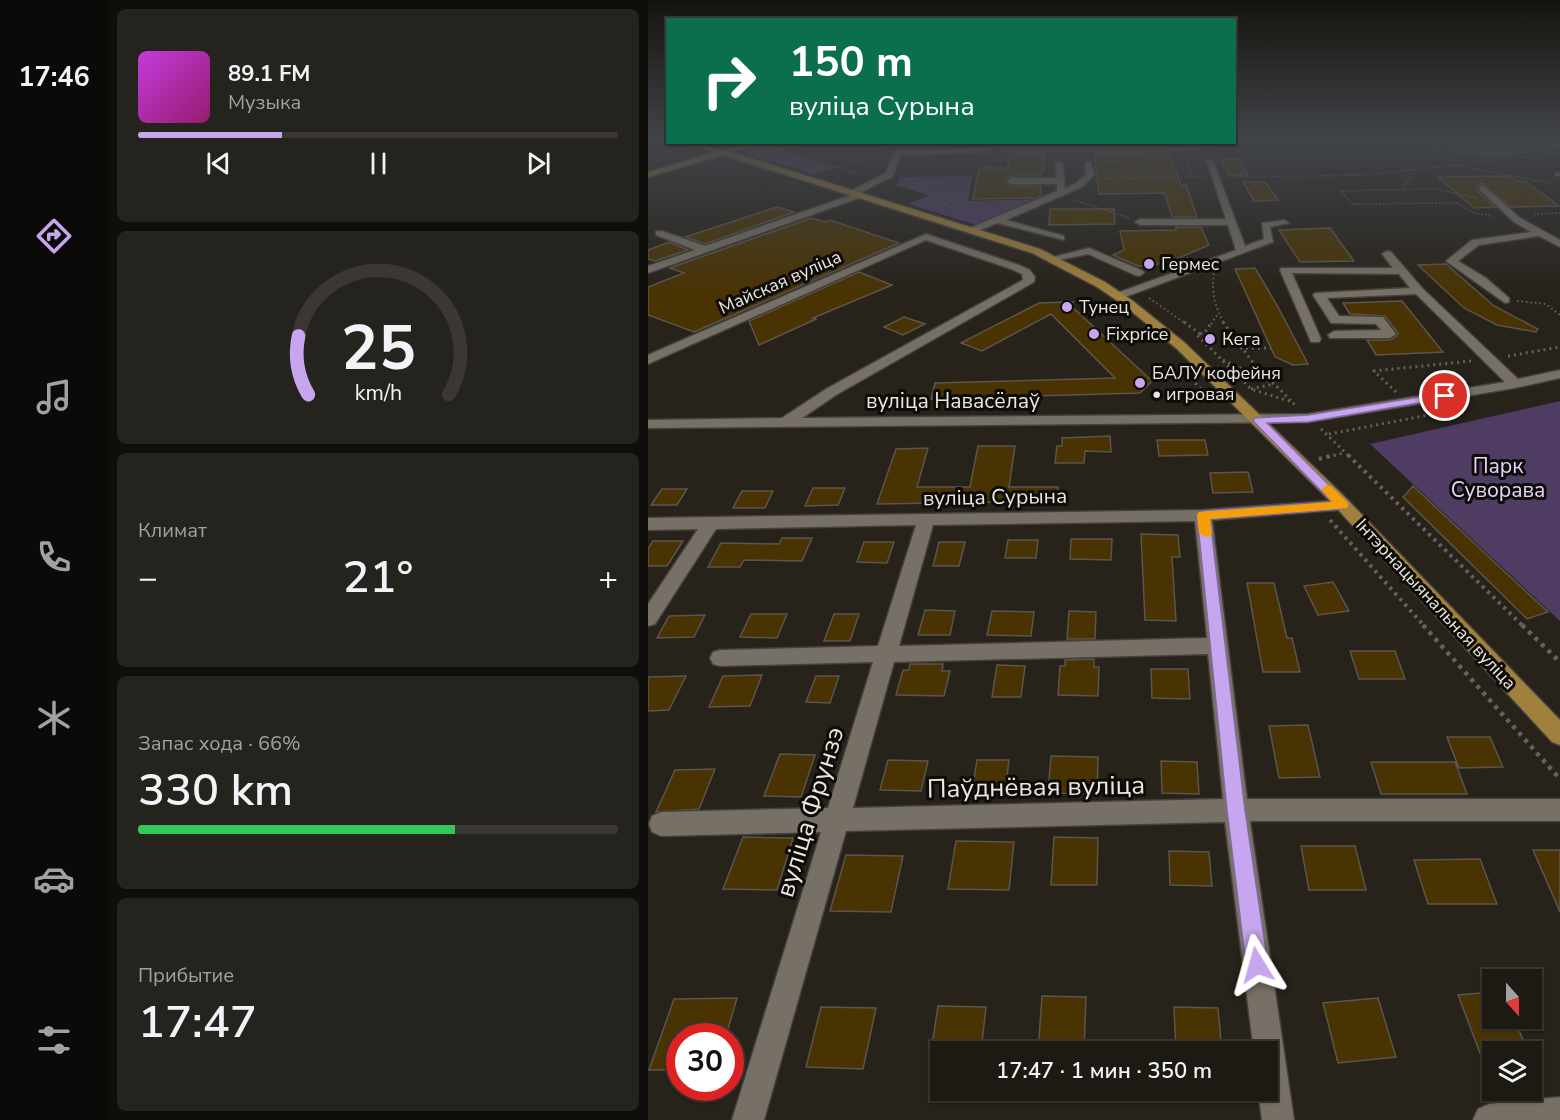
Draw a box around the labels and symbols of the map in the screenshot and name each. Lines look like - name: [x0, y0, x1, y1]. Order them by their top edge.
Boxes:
- street label: Майская вуліца: [715, 244, 845, 320]
- place label: Гермес: [1161, 252, 1220, 276]
- marker: Гермес: [1142, 257, 1156, 271]
- place label: Тунец: [1079, 295, 1129, 319]
- marker: Тунец: [1060, 300, 1074, 314]
- place label: Fixprice: [1106, 322, 1168, 346]
- marker: Fixprice: [1087, 327, 1101, 341]
- place label: Кега: [1222, 327, 1261, 351]
- marker: Кега: [1203, 332, 1217, 346]
- place label: БАЛУ кофейня • игровая: [1152, 361, 1281, 406]
- pin: [1419, 370, 1470, 421]
- marker: БАЛУ кофейня • игровая: [1133, 376, 1147, 390]
- street label: вуліца Навасёлаў: [866, 387, 1040, 415]
- park label: Парк Суворава: [1451, 452, 1545, 504]
- street label: вуліца Сурына: [923, 482, 1067, 512]
- street label: Інтэрнацыянальная вуліца: [1350, 513, 1522, 695]
- street label: вуліца Фрунзэ: [767, 723, 853, 901]
- street label: Паўднёвая вуліца: [926, 768, 1146, 806]
- position arrow: [1225, 933, 1289, 997]
- north arrow: [1482, 969, 1542, 1029]
- speed limit sign: 30: [666, 1023, 744, 1101]

